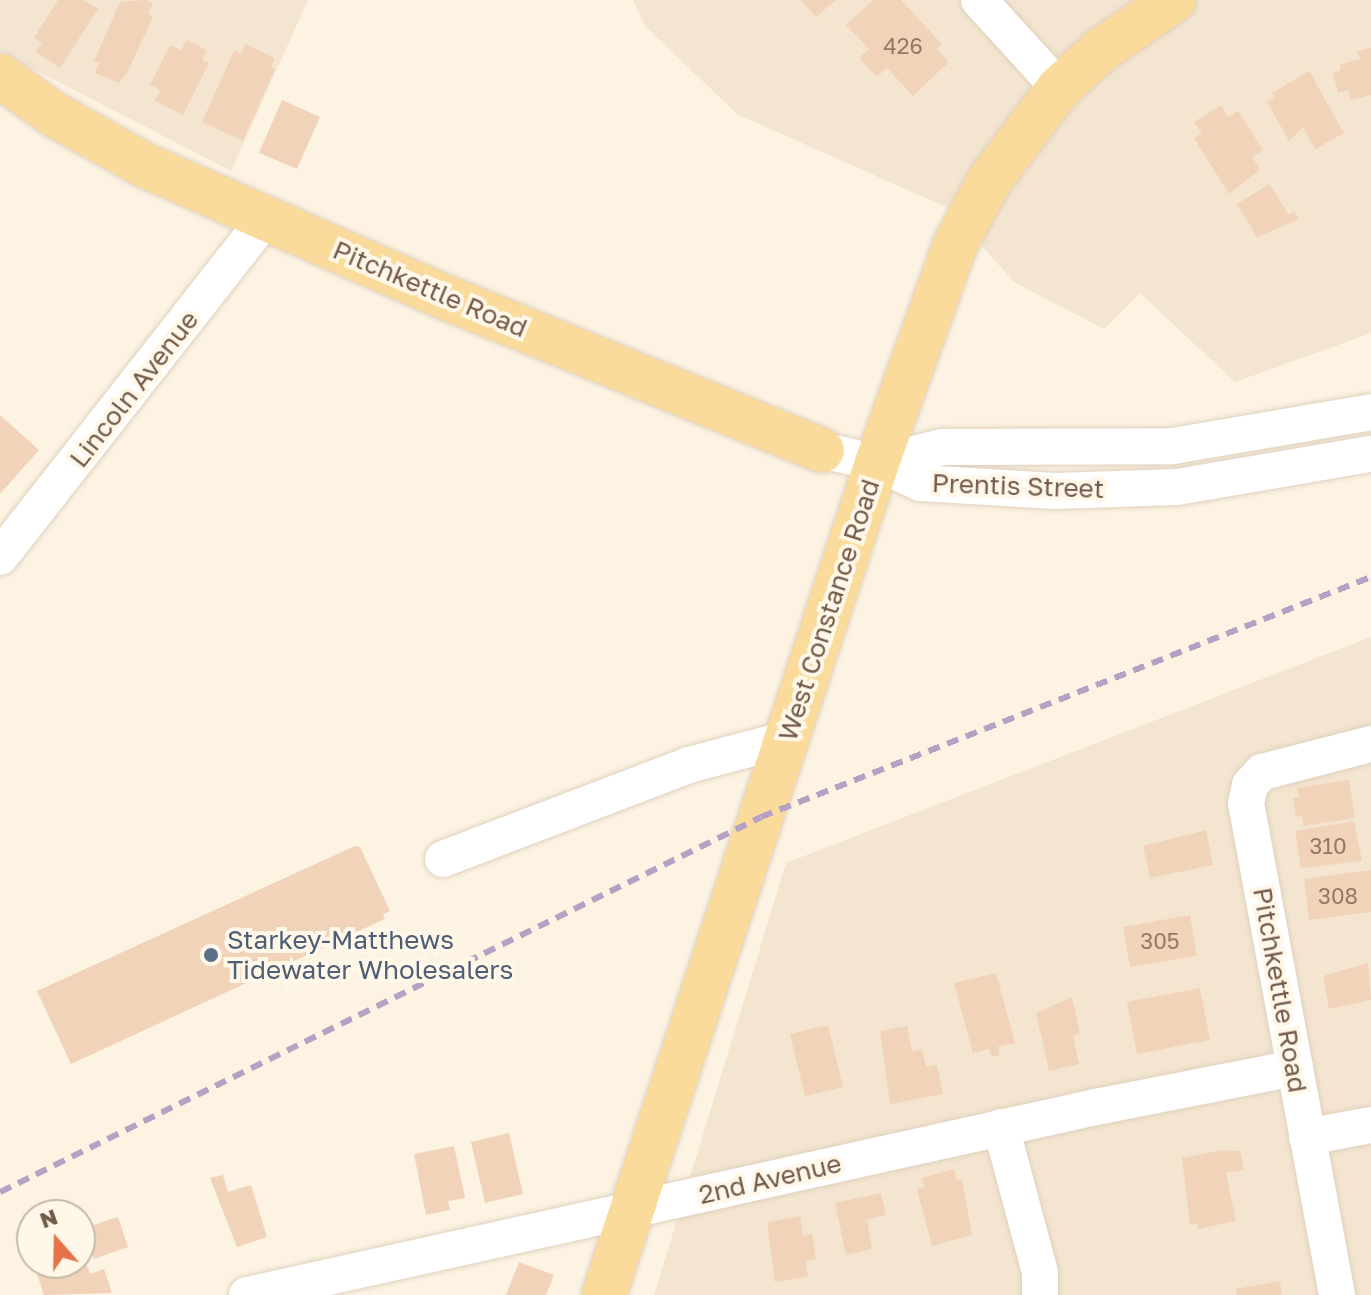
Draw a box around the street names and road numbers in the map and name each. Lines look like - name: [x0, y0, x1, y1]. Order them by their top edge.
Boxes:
- street label: Pitchkettle Road: [328, 234, 532, 344]
- street label: Lincoln Avenue: [63, 304, 205, 474]
- street label: Prentis Street: [931, 467, 1105, 505]
- street label: West Constance Road: [772, 475, 886, 745]
- street label: Pitchkettle Road: [1247, 885, 1313, 1095]
- street label: 2nd Avenue: [696, 1147, 844, 1211]

